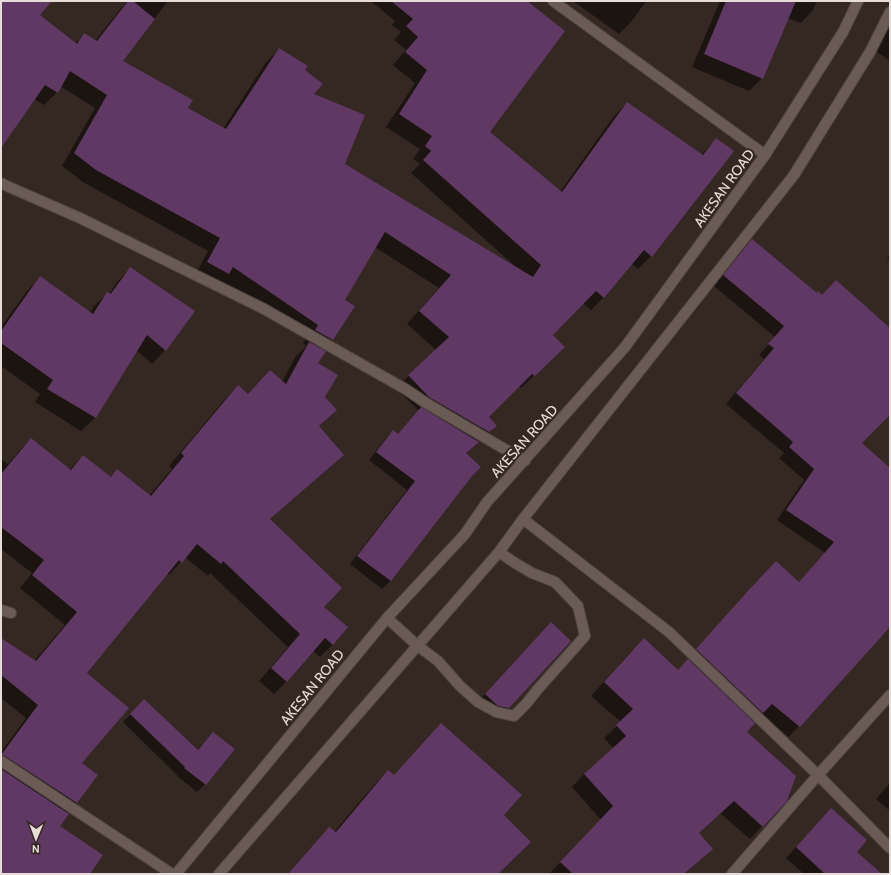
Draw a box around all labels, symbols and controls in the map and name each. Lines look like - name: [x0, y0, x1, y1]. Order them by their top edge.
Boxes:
- street label: AKESAN ROAD: [690, 146, 758, 230]
- street label: AKESAN ROAD: [487, 401, 561, 481]
- street label: AKESAN ROAD: [276, 646, 348, 728]
- north arrow: [16, 819, 56, 859]
- text: N: [32, 842, 40, 856]

